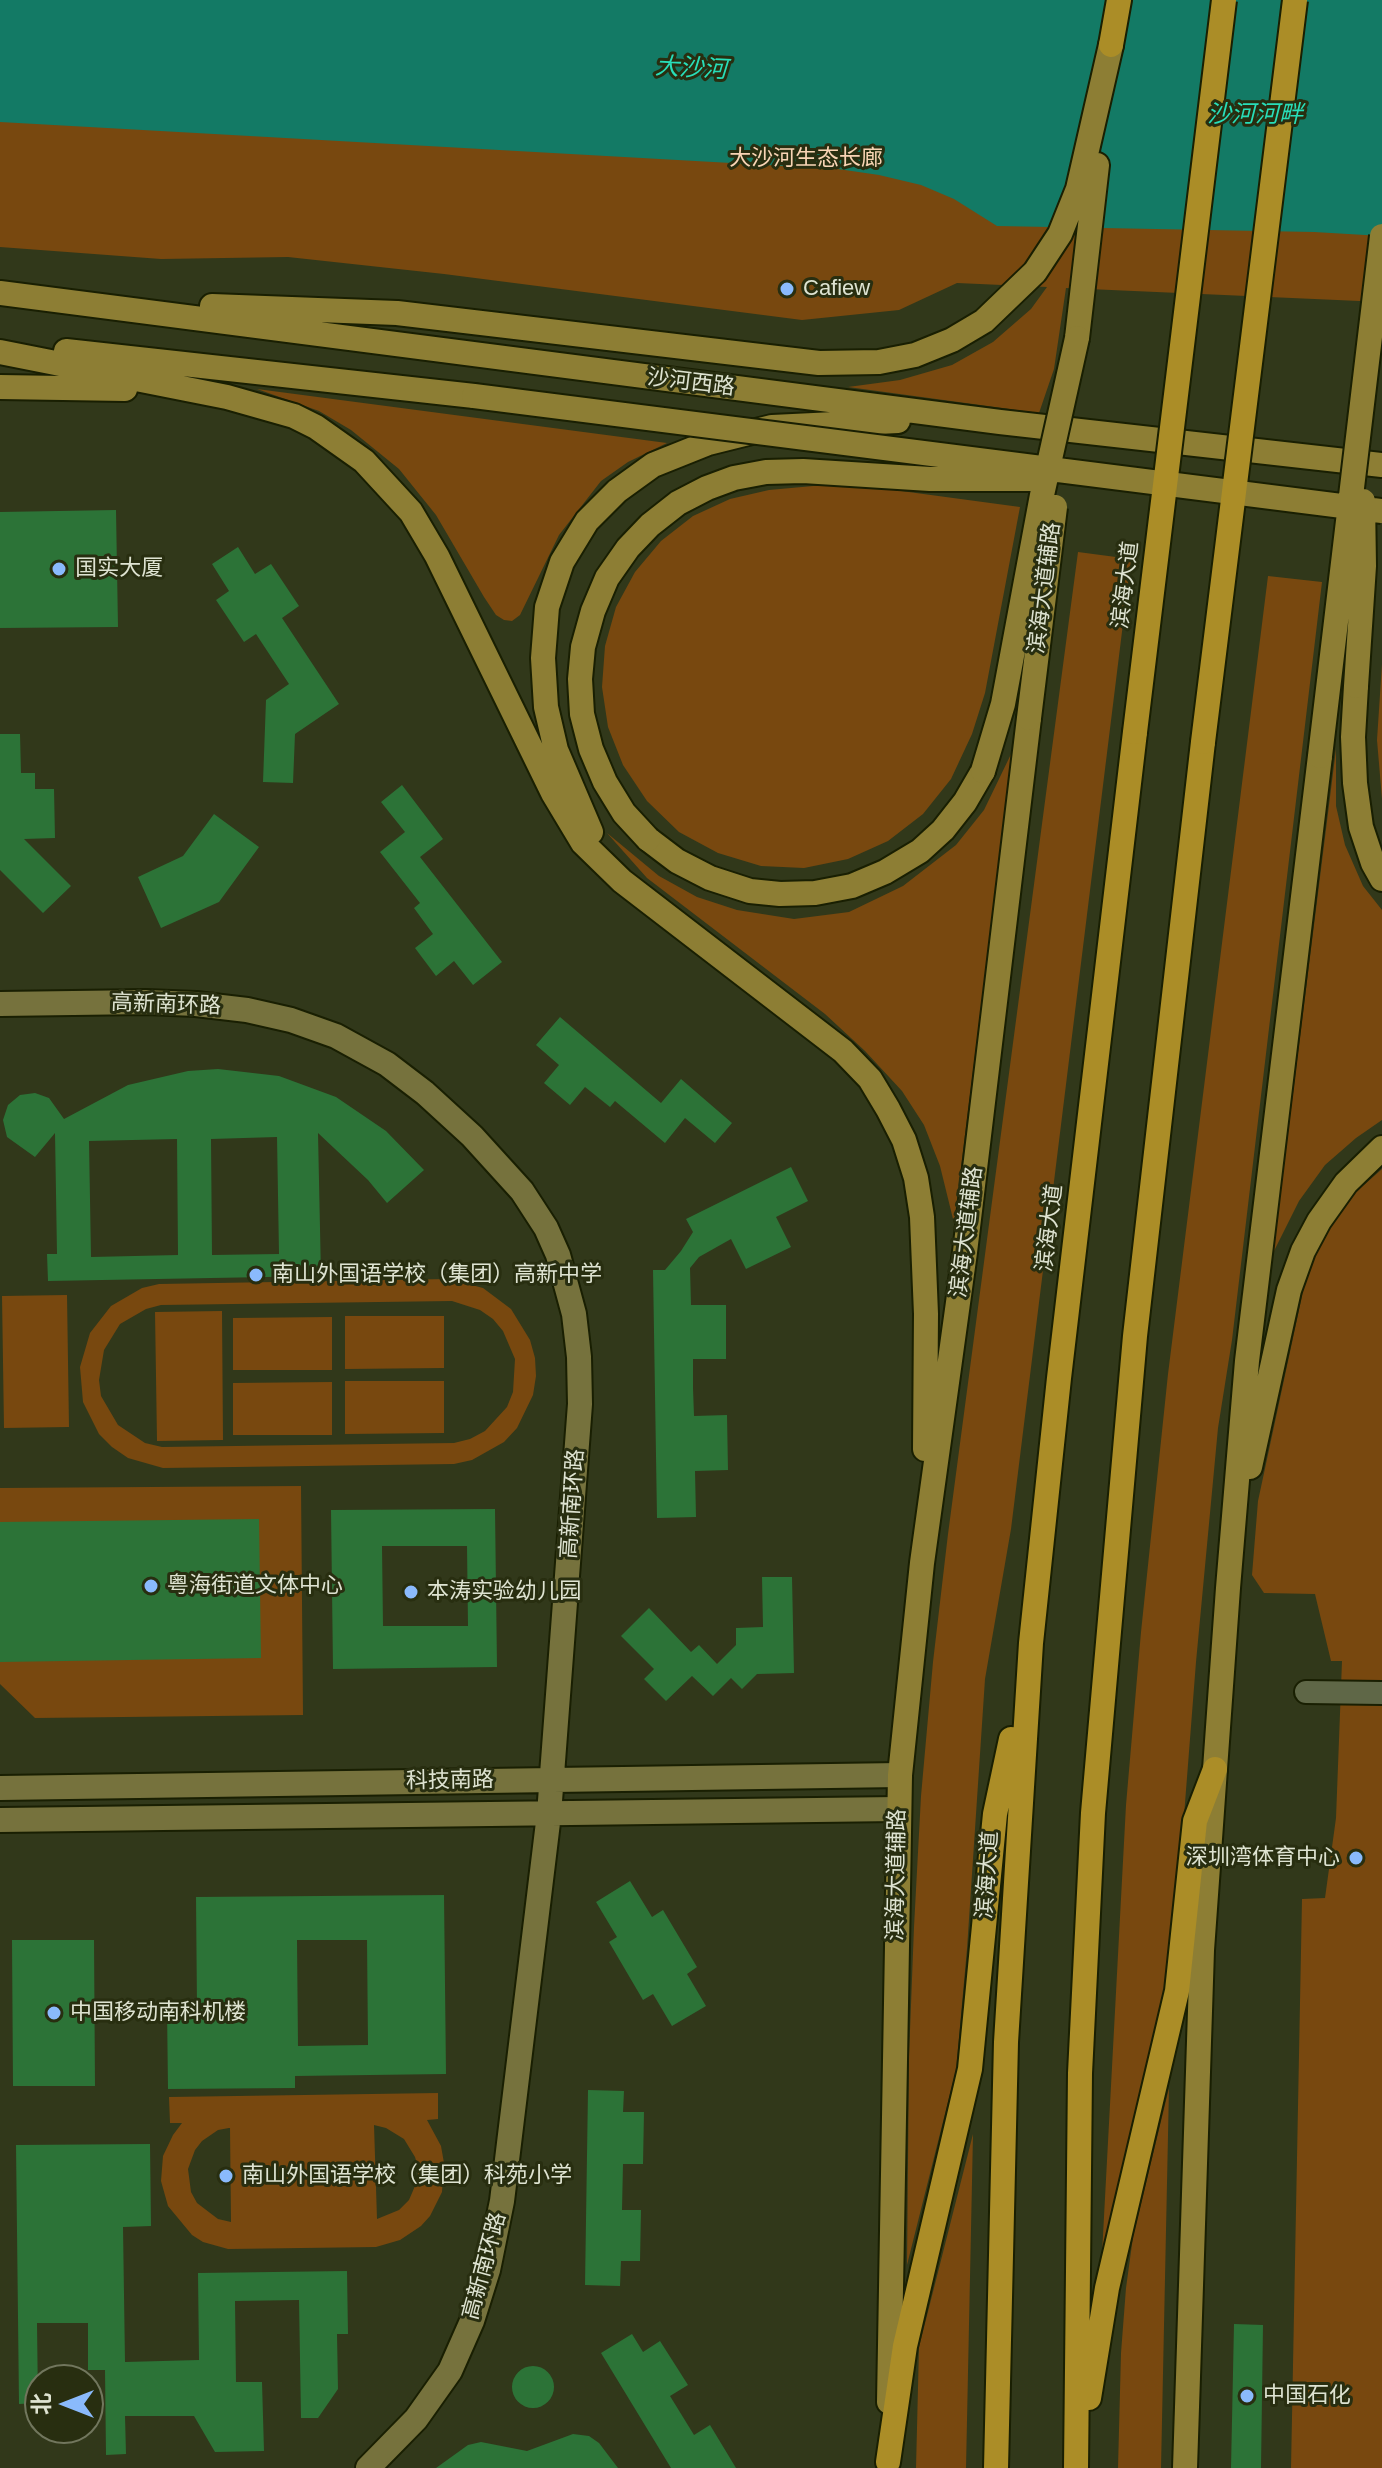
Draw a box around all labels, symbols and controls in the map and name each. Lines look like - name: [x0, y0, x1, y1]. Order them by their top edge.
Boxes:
- water label: 大沙河: [654, 53, 728, 85]
- water label: 沙河河畔: [1207, 101, 1303, 129]
- park label: 大沙河生态长廊: [729, 146, 883, 172]
- place label: Cafiew: [803, 276, 870, 302]
- marker: Cafiew: [778, 280, 796, 298]
- street label: 沙河西路: [646, 365, 736, 401]
- street label: 滨海大道辅路: [1024, 521, 1066, 655]
- street label: 滨海大道: [1108, 540, 1144, 630]
- place label: 国实大厦: [75, 556, 163, 582]
- marker: 国实大厦: [50, 560, 68, 578]
- street label: 高新南环路: [111, 990, 221, 1020]
- street label: 滨海大道辅路: [946, 1165, 988, 1299]
- street label: 滨海大道: [1032, 1183, 1068, 1273]
- place label: 南山外国语学校（集团）高新中学: [272, 1262, 602, 1288]
- marker: 南山外国语学校（集团）高新中学: [247, 1266, 265, 1284]
- street label: 高新南环路: [556, 1448, 590, 1560]
- place label: 粤海街道文体中心: [167, 1573, 343, 1599]
- marker: 粤海街道文体中心: [142, 1577, 160, 1595]
- place label: 本涛实验幼儿园: [427, 1579, 581, 1605]
- marker: 本涛实验幼儿园: [402, 1583, 420, 1601]
- street label: 科技南路: [406, 1767, 494, 1795]
- street label: 滨海大道辅路: [883, 1809, 911, 1941]
- street label: 滨海大道: [972, 1830, 1004, 1920]
- place label: 深圳湾体育中心: [1186, 1845, 1340, 1871]
- marker: 深圳湾体育中心: [1347, 1849, 1365, 1867]
- place label: 中国移动南科机楼: [70, 2000, 246, 2026]
- marker: 中国移动南科机楼: [45, 2004, 63, 2022]
- place label: 南山外国语学校（集团）科苑小学: [242, 2163, 572, 2189]
- marker: 南山外国语学校（集团）科苑小学: [217, 2167, 235, 2185]
- street label: 高新南环路: [458, 2209, 512, 2323]
- north arrow: [24, 2364, 104, 2444]
- place label: 中国石化: [1263, 2383, 1351, 2409]
- marker: 中国石化: [1238, 2387, 1256, 2405]
- text: 北: [29, 2393, 54, 2415]

